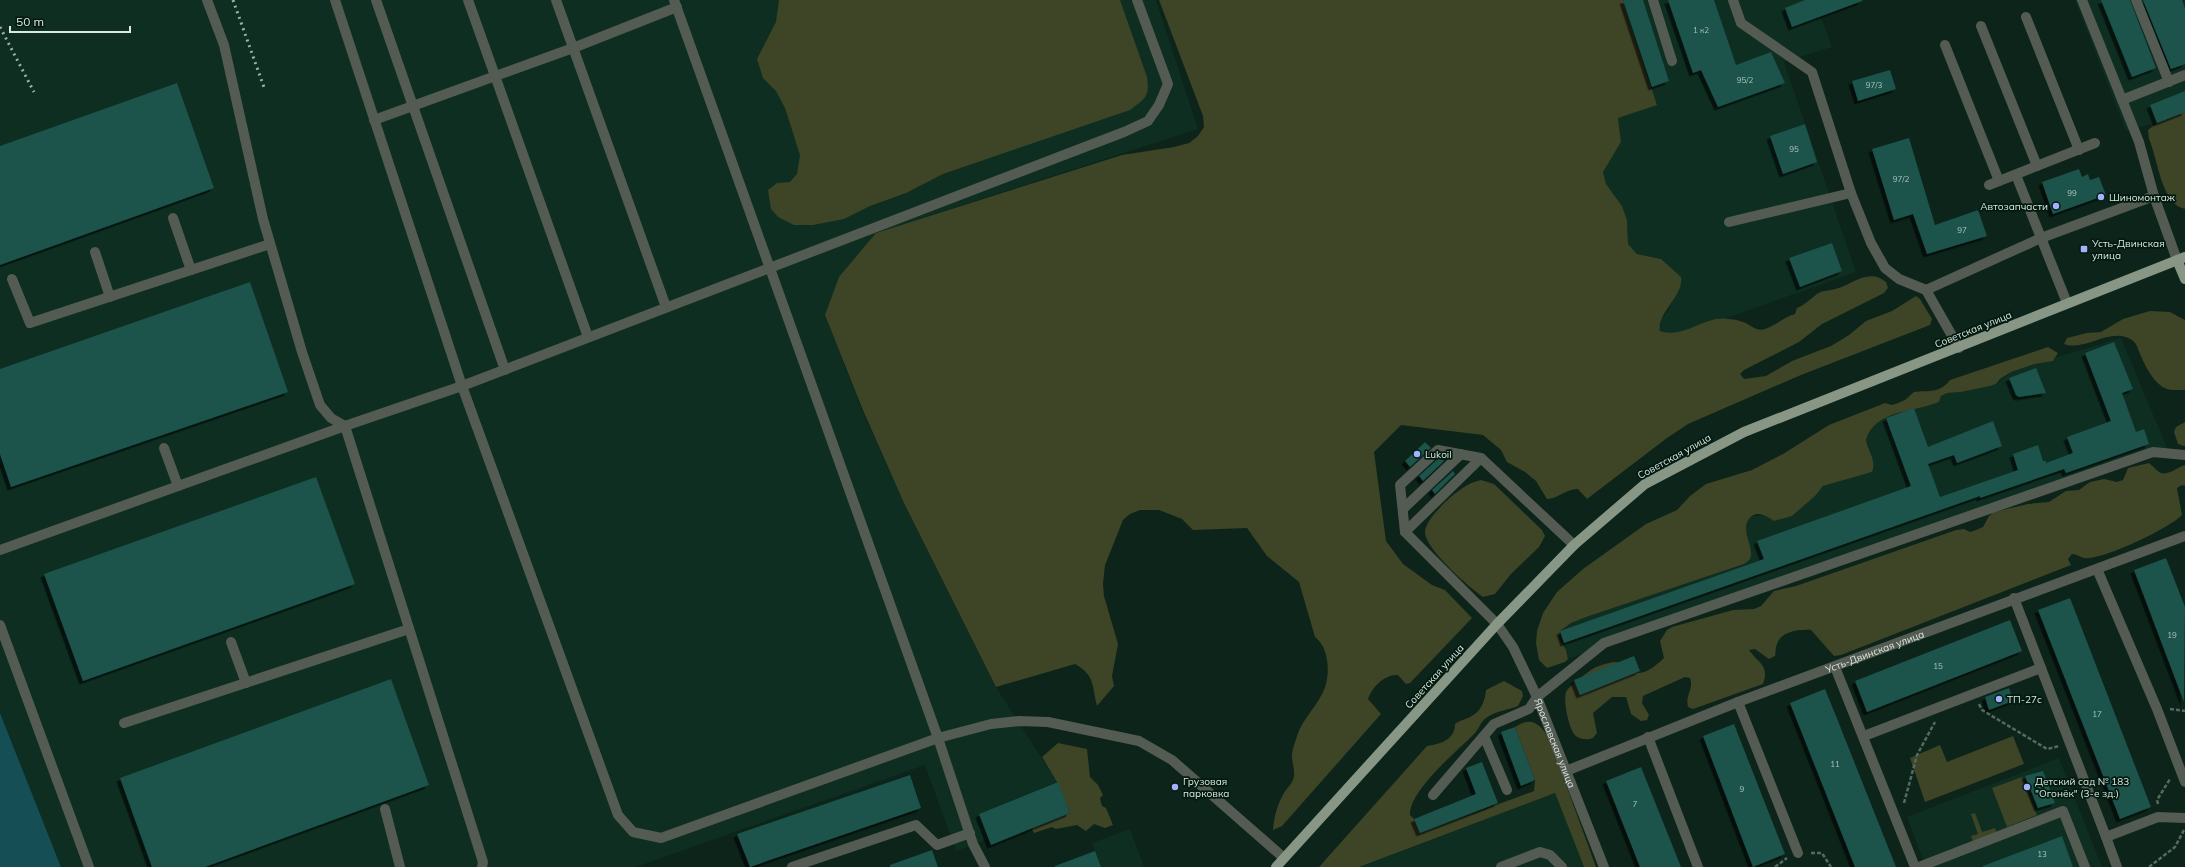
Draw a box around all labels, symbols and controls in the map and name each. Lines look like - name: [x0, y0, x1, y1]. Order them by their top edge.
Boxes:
- scale bar: [10, 8, 130, 34]
- text: 50 m: [16, 14, 44, 29]
- house number: 1 к2: [1693, 25, 1709, 35]
- house number: 95/2: [1737, 75, 1754, 85]
- house number: 97/3: [1866, 80, 1883, 90]
- house number: 95: [1789, 144, 1799, 154]
- house number: 97/2: [1893, 174, 1910, 184]
- house number: 99: [2067, 188, 2077, 198]
- place label: Шиномонтаж: [2109, 191, 2176, 204]
- marker: Шиномонтаж: [2096, 192, 2106, 202]
- place label: Автозапчасти: [1980, 200, 2048, 213]
- marker: Автозапчасти: [2051, 201, 2061, 211]
- house number: 97: [1957, 225, 1967, 235]
- place label: Усть-Двинская улица: [2091, 237, 2165, 262]
- marker: Усть-Двинская улица: [2079, 244, 2089, 254]
- street label: Советская улица: [1933, 308, 2014, 351]
- street label: Советская улица: [1635, 431, 1713, 482]
- place label: Lukoil: [1425, 448, 1452, 461]
- marker: Lukoil: [1412, 449, 1422, 459]
- street label: Усть-Двинская улица: [1823, 627, 1926, 676]
- house number: 19: [2167, 630, 2177, 640]
- street label: Советская улица: [1402, 642, 1467, 711]
- house number: 15: [1933, 661, 1943, 671]
- place label: ТП-27c: [2007, 693, 2042, 706]
- marker: ТП-27c: [1994, 694, 2004, 704]
- street label: Ярославская улица: [1531, 696, 1578, 790]
- house number: 17: [2092, 709, 2102, 719]
- house number: 11: [1830, 759, 1840, 769]
- place label: Грузовая парковка: [1183, 775, 1229, 800]
- place label: Детский сад № 183 "Огонёк" (3-е зд.): [2035, 775, 2129, 800]
- marker: Грузовая парковка: [1170, 782, 1180, 792]
- marker: Детский сад № 183 "Огонёк" (3-е зд.): [2022, 782, 2032, 792]
- house number: 9: [1740, 784, 1745, 794]
- house number: 7: [1633, 799, 1638, 809]
- house number: 13: [2037, 849, 2047, 859]

